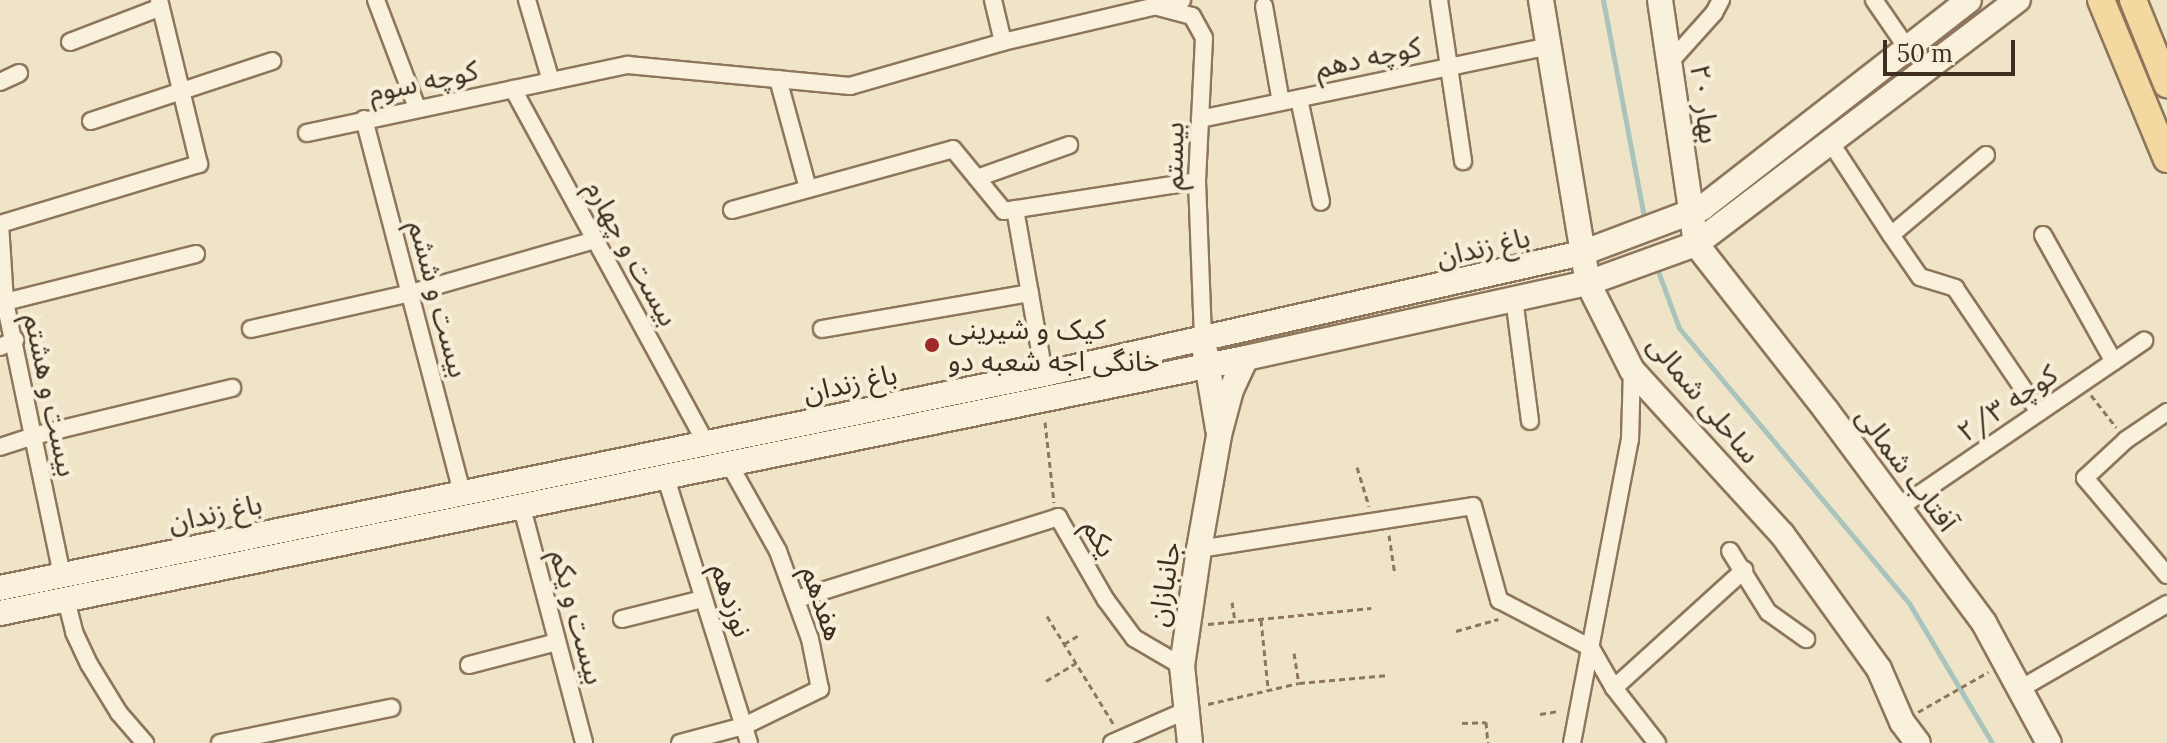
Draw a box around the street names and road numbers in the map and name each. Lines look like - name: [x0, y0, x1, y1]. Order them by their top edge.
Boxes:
- street label: کوچه دهم: [1312, 29, 1424, 85]
- street label: کوچه سوم: [365, 53, 481, 109]
- street label: بهار ۲۰: [1683, 62, 1727, 146]
- street label: بیستم: [1156, 122, 1190, 190]
- street label: بیست و چهارم: [578, 174, 686, 332]
- street label: بیست و ششم: [402, 217, 476, 381]
- street label: باغ زندان: [1433, 220, 1533, 274]
- street label: بیست و هشتم: [17, 310, 85, 480]
- street label: ساحلی شمالی: [1641, 328, 1767, 470]
- street label: باغ زندان: [800, 357, 900, 409]
- street label: کوچه ۲/۳: [1951, 357, 2063, 449]
- street label: آفتاب شمالی: [1849, 400, 1965, 538]
- street label: باغ زندان: [165, 487, 265, 539]
- street label: یکم: [1076, 513, 1124, 563]
- street label: جانبازان: [1141, 539, 1187, 629]
- street label: بیست و یکم: [544, 546, 612, 688]
- street label: نوزدهم: [704, 559, 760, 641]
- street label: هفدهم: [795, 561, 851, 645]

